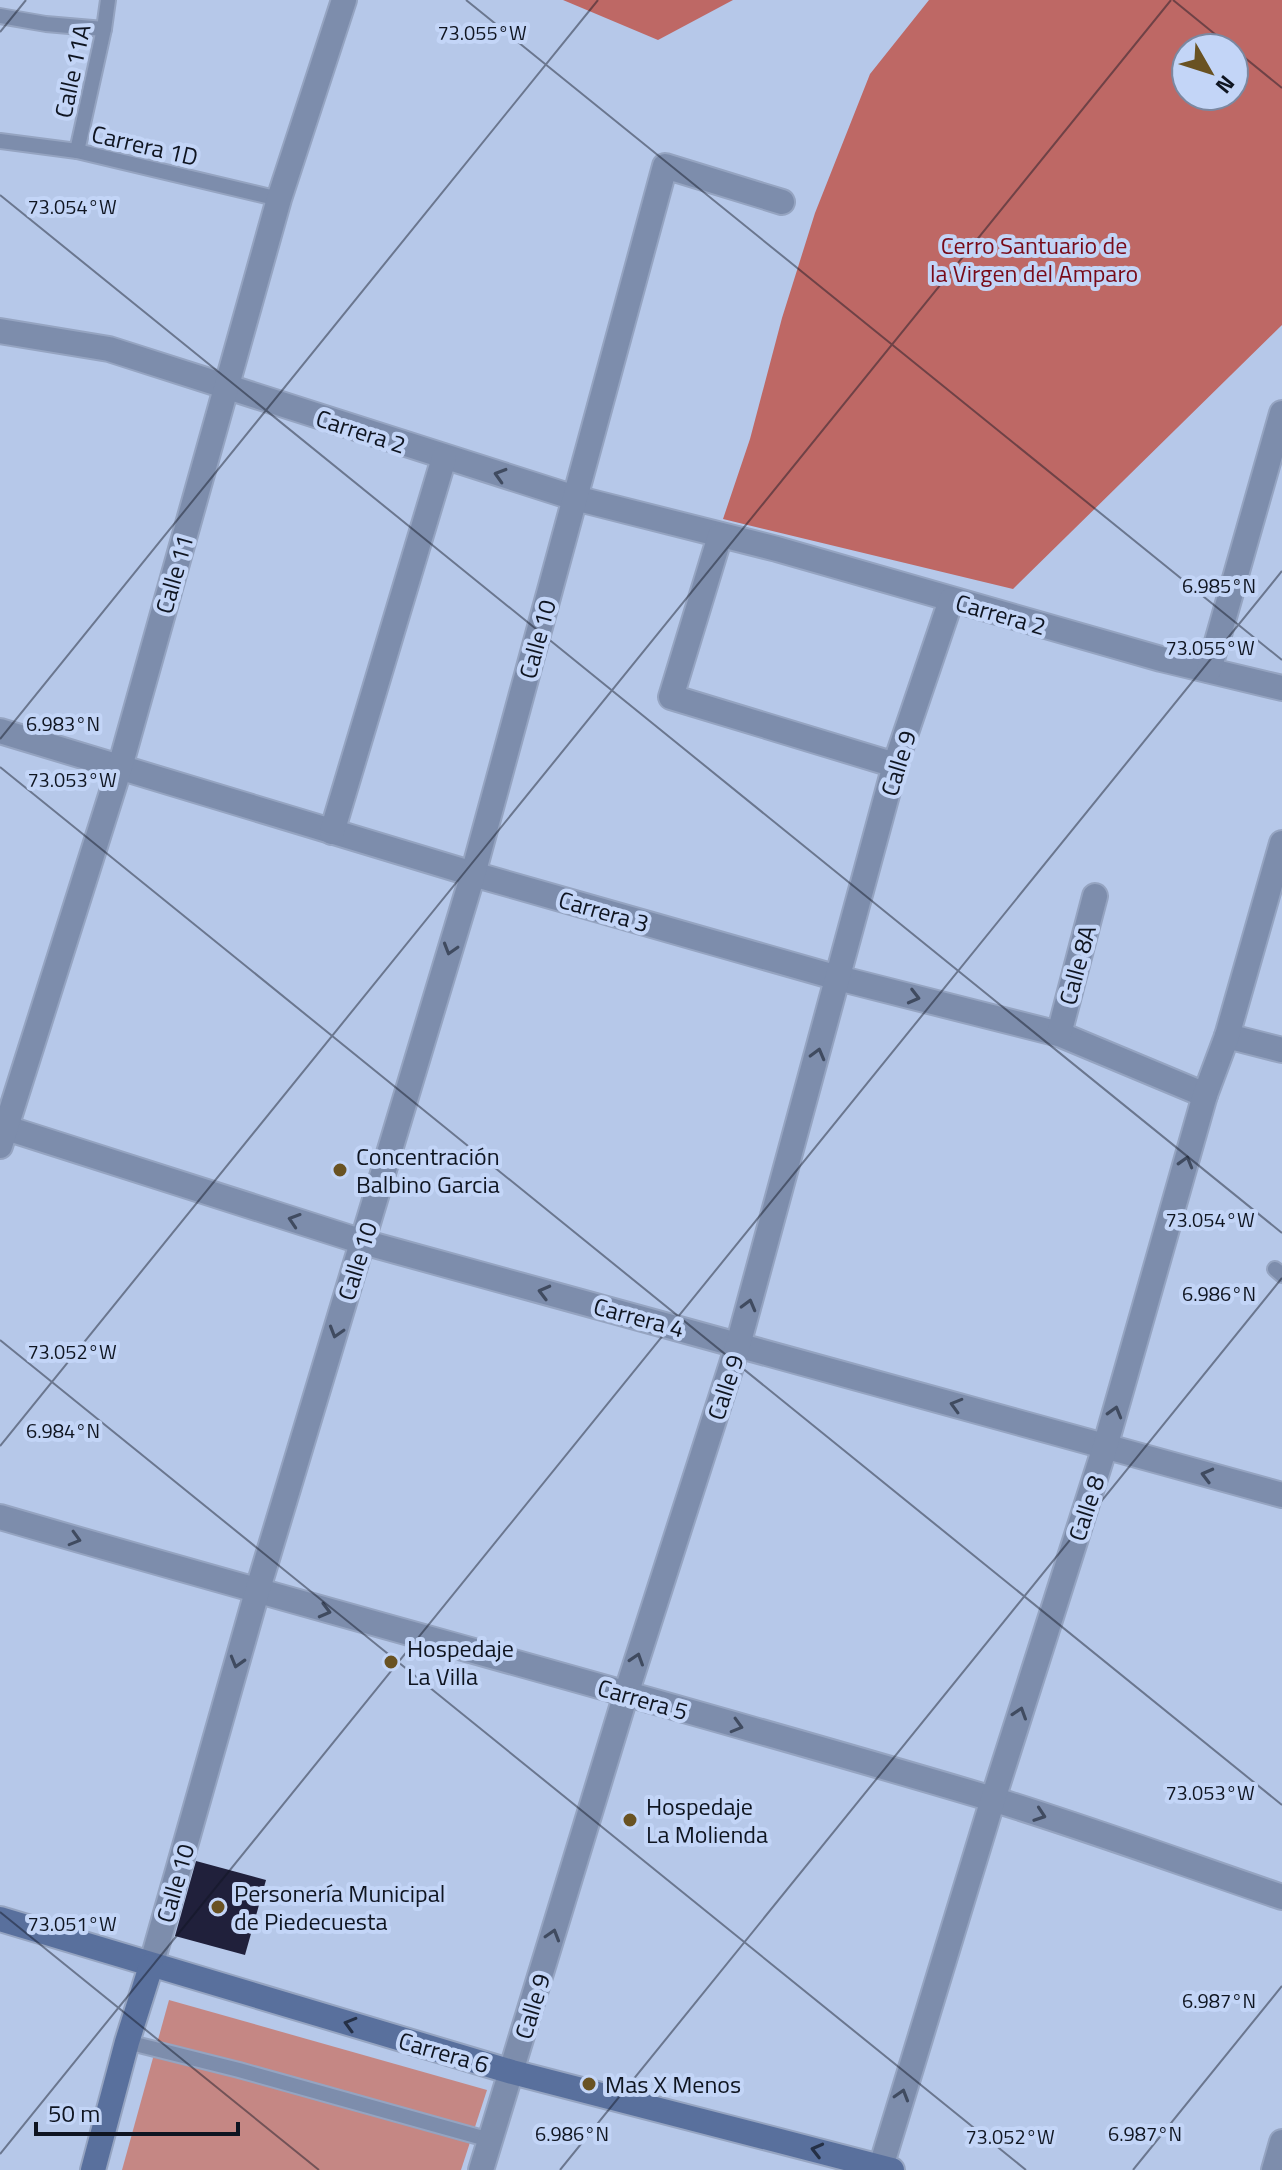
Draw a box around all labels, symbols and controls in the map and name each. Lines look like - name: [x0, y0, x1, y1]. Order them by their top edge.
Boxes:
- text: 73.055°W: [437, 17, 527, 48]
- street label: Calle 11A: [45, 21, 99, 121]
- north arrow: [1170, 32, 1250, 112]
- text: N: [1208, 68, 1244, 101]
- street label: Carrera 1D: [88, 115, 202, 175]
- text: 73.054°W: [27, 191, 117, 222]
- park label: Cerro Santuario de la Virgen del Amparo: [930, 227, 1138, 291]
- street label: Carrera 2: [311, 400, 411, 462]
- one-way arrow: [494, 468, 508, 484]
- street label: Calle 11: [146, 530, 202, 618]
- text: 6.985°N: [1182, 570, 1256, 601]
- street label: Carrera 2: [952, 584, 1050, 644]
- street label: Calle 10: [509, 595, 565, 683]
- text: 73.055°W: [1165, 632, 1255, 663]
- text: 6.983°N: [26, 708, 100, 739]
- street label: Calle 9: [871, 726, 925, 800]
- text: 73.053°W: [27, 764, 117, 795]
- street label: Carrera 3: [555, 881, 653, 941]
- street label: Calle 8A: [1049, 921, 1105, 1009]
- one-way arrow: [443, 941, 459, 955]
- one-way arrow: [907, 988, 920, 1005]
- one-way arrow: [808, 1047, 825, 1061]
- place label: Concentración Balbino Garcia: [356, 1138, 500, 1202]
- one-way arrow: [1177, 1155, 1193, 1169]
- marker: Concentración Balbino Garcia: [331, 1161, 349, 1179]
- text: 73.054°W: [1165, 1204, 1255, 1235]
- one-way arrow: [287, 1214, 301, 1230]
- street label: Calle 10: [328, 1217, 386, 1305]
- text: 6.986°N: [1182, 1278, 1256, 1309]
- one-way arrow: [537, 1284, 551, 1301]
- street label: Carrera 4: [590, 1288, 688, 1346]
- one-way arrow: [740, 1298, 757, 1312]
- one-way arrow: [329, 1325, 345, 1338]
- text: 73.052°W: [27, 1336, 117, 1367]
- street label: Calle 9: [698, 1350, 752, 1424]
- one-way arrow: [950, 1398, 964, 1414]
- one-way arrow: [1106, 1405, 1122, 1419]
- text: 6.984°N: [26, 1415, 100, 1446]
- one-way arrow: [1200, 1467, 1214, 1484]
- street label: Calle 8: [1059, 1471, 1113, 1545]
- one-way arrow: [67, 1530, 81, 1546]
- one-way arrow: [317, 1602, 331, 1618]
- place label: Hospedaje La Villa: [407, 1630, 514, 1694]
- marker: Hospedaje La Villa: [382, 1653, 400, 1671]
- one-way arrow: [628, 1653, 644, 1667]
- one-way arrow: [230, 1654, 247, 1668]
- street label: Carrera 5: [594, 1669, 692, 1729]
- one-way arrow: [1011, 1707, 1027, 1721]
- one-way arrow: [729, 1716, 743, 1733]
- text: 73.053°W: [1165, 1777, 1255, 1808]
- place label: Hospedaje La Molienda: [646, 1788, 768, 1852]
- one-way arrow: [1032, 1806, 1046, 1822]
- marker: Hospedaje La Molienda: [621, 1811, 639, 1829]
- street label: Calle 10: [147, 1839, 203, 1927]
- place label: Personería Municipal de Piedecuesta: [234, 1875, 445, 1939]
- marker: Personería Municipal de Piedecuesta: [209, 1898, 227, 1916]
- text: 73.051°W: [27, 1908, 117, 1939]
- one-way arrow: [544, 1929, 560, 1942]
- street label: Calle 9: [505, 1969, 559, 2043]
- text: 6.987°N: [1182, 1985, 1256, 2016]
- one-way arrow: [343, 2017, 357, 2033]
- street label: Carrera 6: [395, 2022, 493, 2082]
- place label: Mas X Menos: [605, 2066, 741, 2102]
- marker: Mas X Menos: [580, 2075, 598, 2093]
- scale bar: [36, 2086, 238, 2136]
- one-way arrow: [893, 2089, 909, 2103]
- text: 50 m: [48, 2095, 100, 2131]
- text: 6.986°N: [535, 2118, 609, 2149]
- text: 6.987°N: [1108, 2118, 1182, 2149]
- text: 73.052°W: [965, 2121, 1055, 2152]
- one-way arrow: [810, 2143, 824, 2160]

